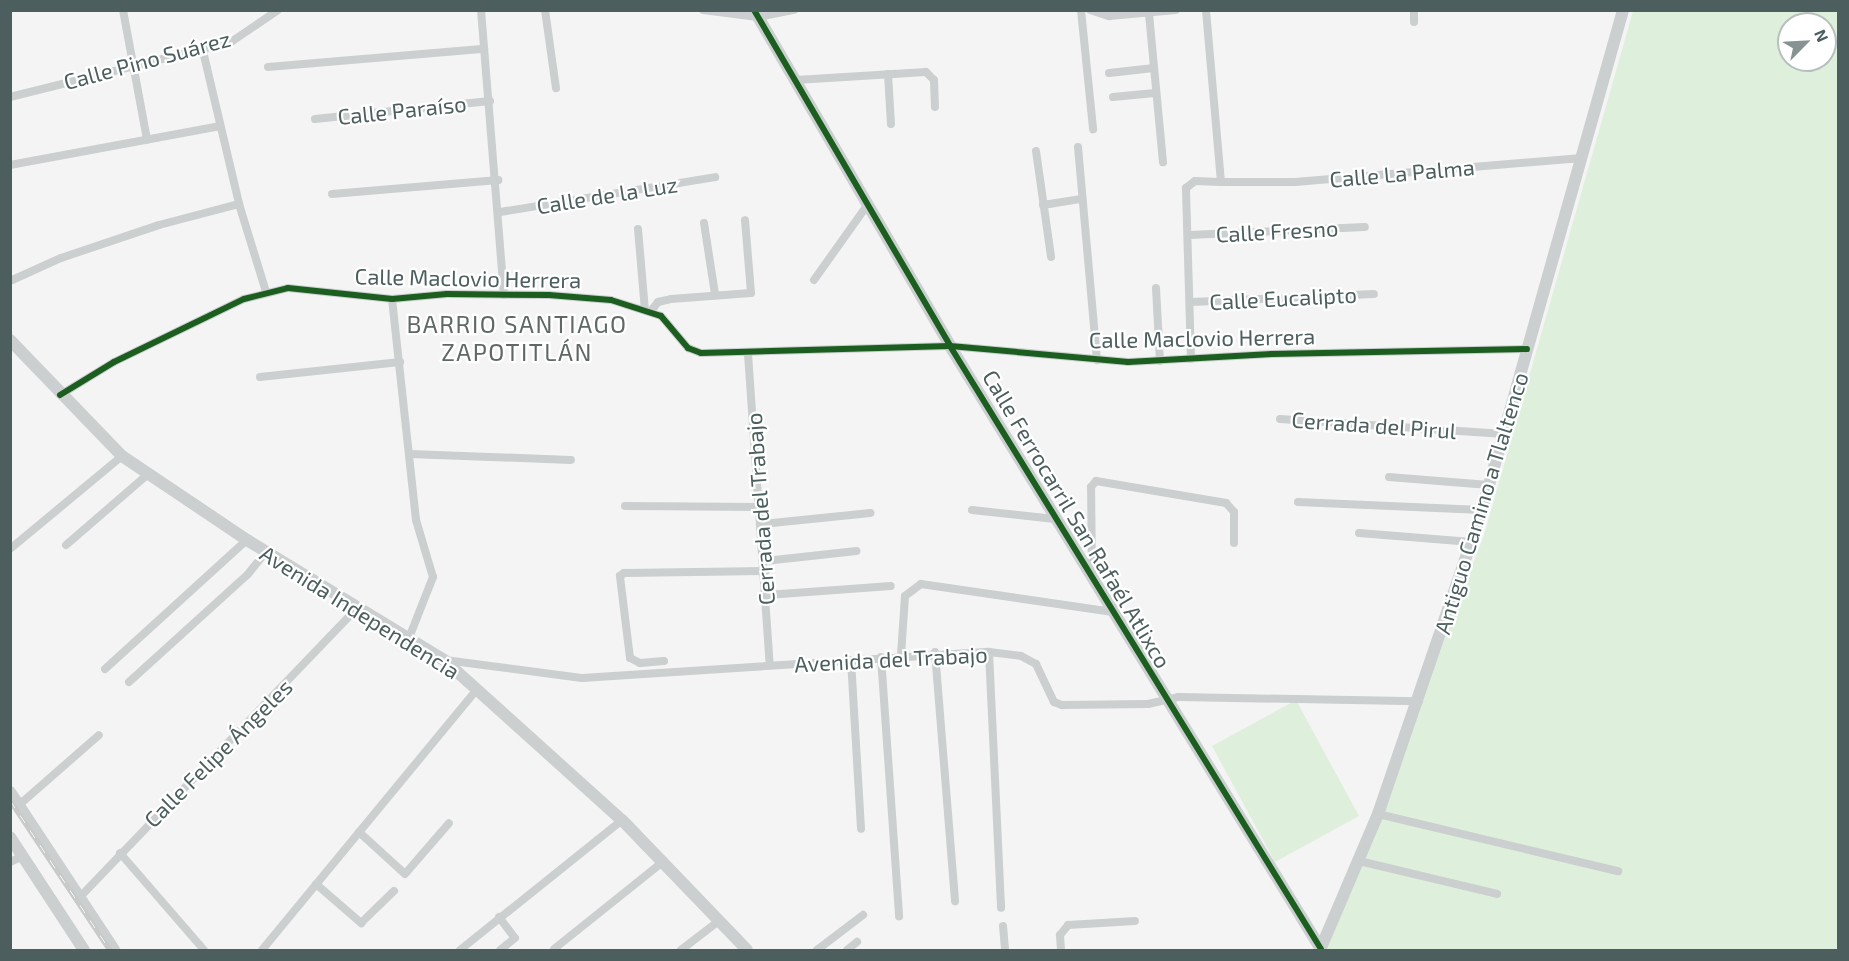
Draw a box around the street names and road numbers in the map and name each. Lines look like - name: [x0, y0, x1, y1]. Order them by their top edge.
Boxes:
- street label: Calle Pino Suárez: [61, 25, 233, 95]
- street label: Calle Paraíso: [336, 90, 468, 130]
- street label: Calle La Palma: [1328, 154, 1476, 192]
- street label: Calle de la Luz: [535, 171, 679, 219]
- street label: Calle Fresno: [1215, 215, 1339, 247]
- street label: Calle Maclovio Herrera: [355, 263, 581, 293]
- street label: Calle Eucalipto: [1209, 281, 1357, 315]
- street label: Calle Maclovio Herrera: [1089, 323, 1315, 353]
- street label: Calle Ferrocarril San Rafaél Atlixco: [977, 364, 1177, 674]
- street label: Antiguo Camino a Tlaltenco: [1428, 369, 1534, 637]
- street label: Cerrada del Pirul: [1290, 406, 1458, 444]
- street label: Cerrada del Trabajo: [740, 411, 780, 607]
- street label: Avenida Independencia: [255, 540, 465, 684]
- street label: Avenida del Trabajo: [793, 641, 989, 677]
- street label: Calle Felipe Ángeles: [138, 673, 298, 833]

